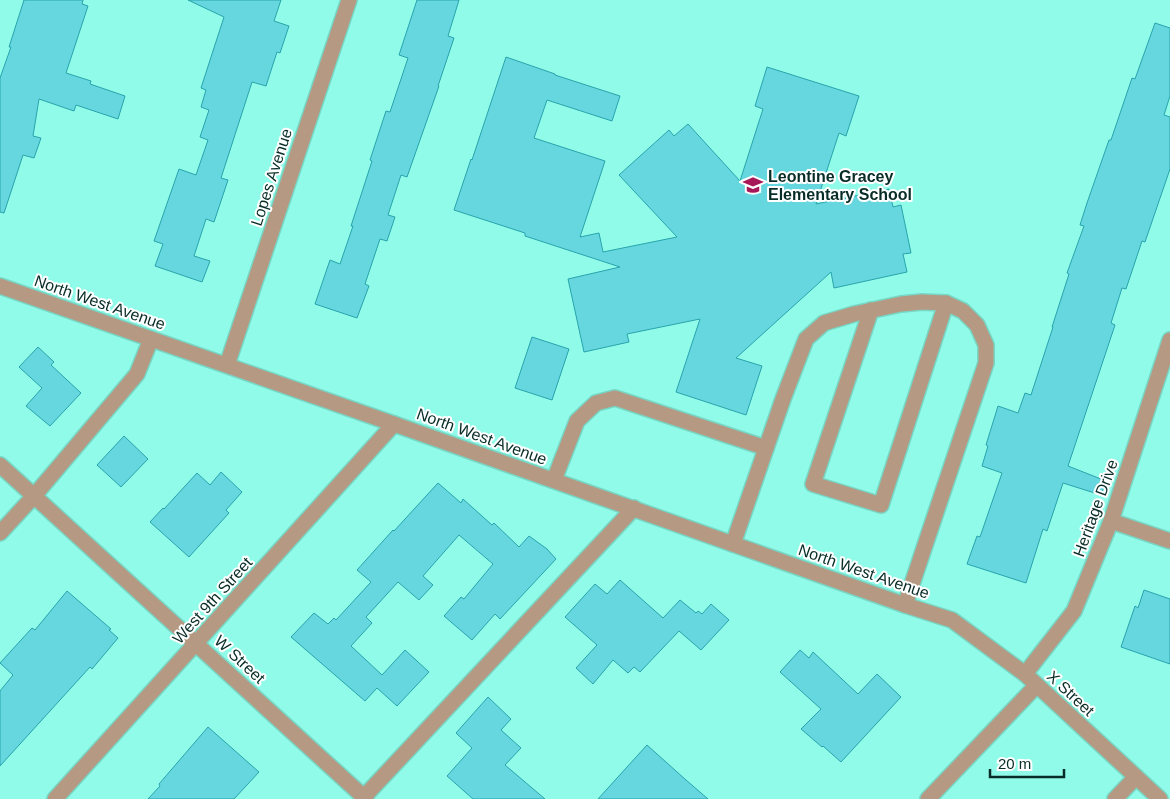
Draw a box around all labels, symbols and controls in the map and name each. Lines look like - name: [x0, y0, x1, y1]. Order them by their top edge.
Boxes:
- street label: Lopes Avenue: [248, 126, 295, 228]
- place label: Leontine Gracey Elementary School: [768, 168, 912, 203]
- school or university icon: Leontine Gracey Elementary School: [742, 174, 764, 196]
- street label: North West Avenue: [32, 272, 168, 333]
- street label: North West Avenue: [414, 405, 549, 468]
- street label: Heritage Drive: [1070, 457, 1121, 559]
- street label: North West Avenue: [796, 541, 932, 602]
- street label: West 9th Street: [169, 553, 256, 647]
- street label: W Street: [211, 632, 269, 687]
- street label: X Street: [1044, 667, 1098, 720]
- scale bar: [990, 746, 1064, 778]
- text: 20 m: [998, 755, 1031, 772]

